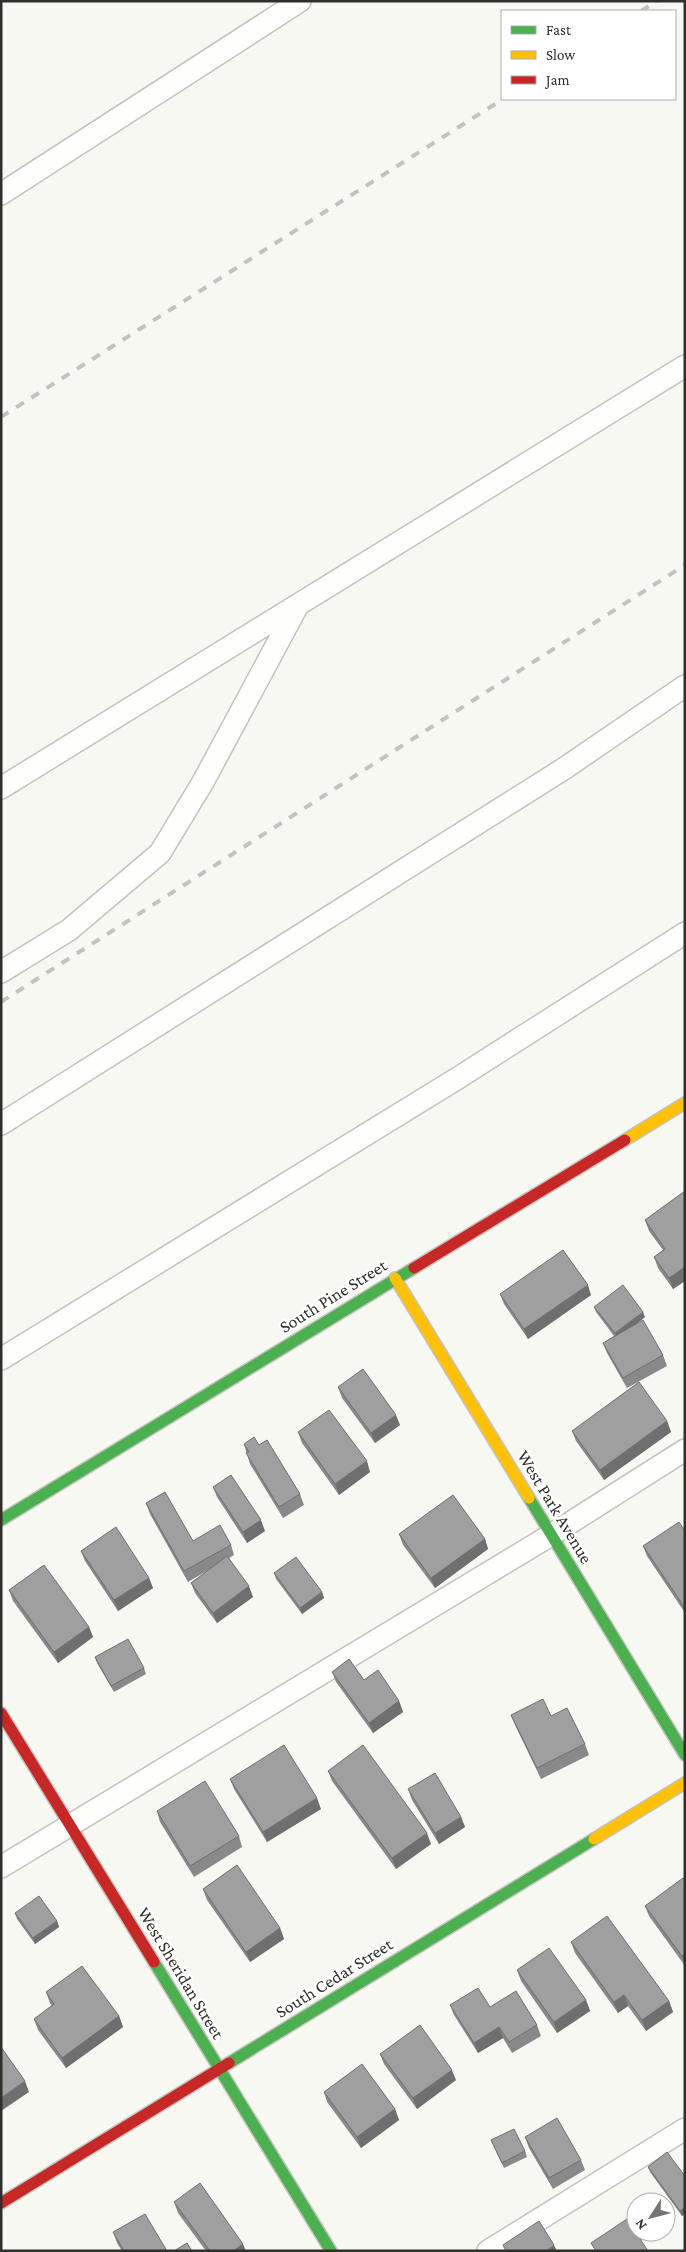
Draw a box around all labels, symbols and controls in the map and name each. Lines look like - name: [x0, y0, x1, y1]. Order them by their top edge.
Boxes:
- legend: [501, 10, 676, 100]
- text: Fast: [546, 22, 572, 38]
- text: Slow: [546, 47, 576, 63]
- text: Jam: [544, 72, 569, 89]
- street label: South Pine Street: [276, 1254, 391, 1337]
- street label: West Park Avenue: [513, 1447, 597, 1567]
- street label: West Sheridan Street: [134, 1903, 229, 2043]
- street label: South Cedar Street: [272, 1933, 397, 2022]
- north arrow: [626, 2192, 676, 2242]
- text: N: [631, 2216, 650, 2233]

